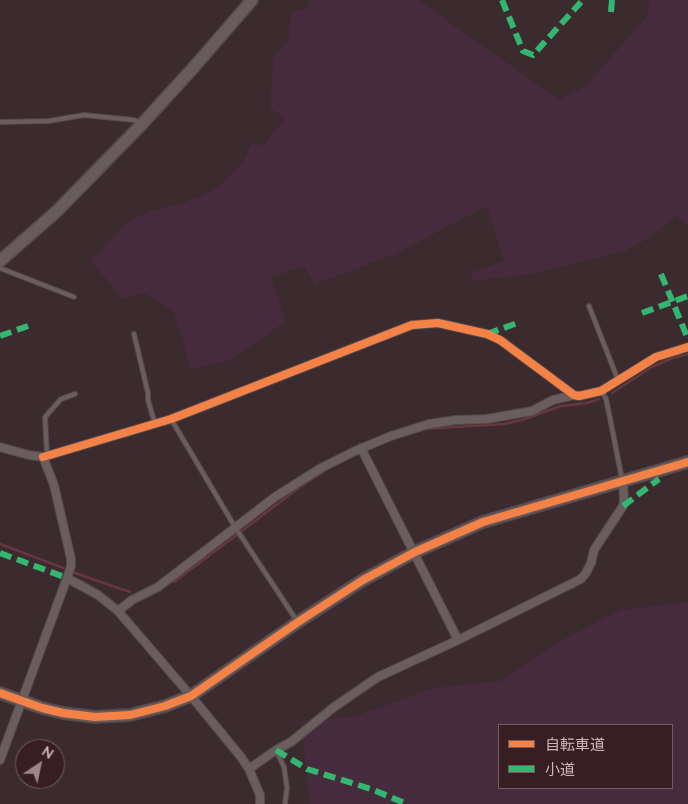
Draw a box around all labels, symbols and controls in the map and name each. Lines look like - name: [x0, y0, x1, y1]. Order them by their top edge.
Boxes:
- legend: [498, 724, 673, 789]
- text: 自転車道: [545, 735, 605, 754]
- north arrow: [15, 739, 65, 789]
- text: N: [38, 742, 57, 763]
- text: 小道: [545, 760, 575, 779]

